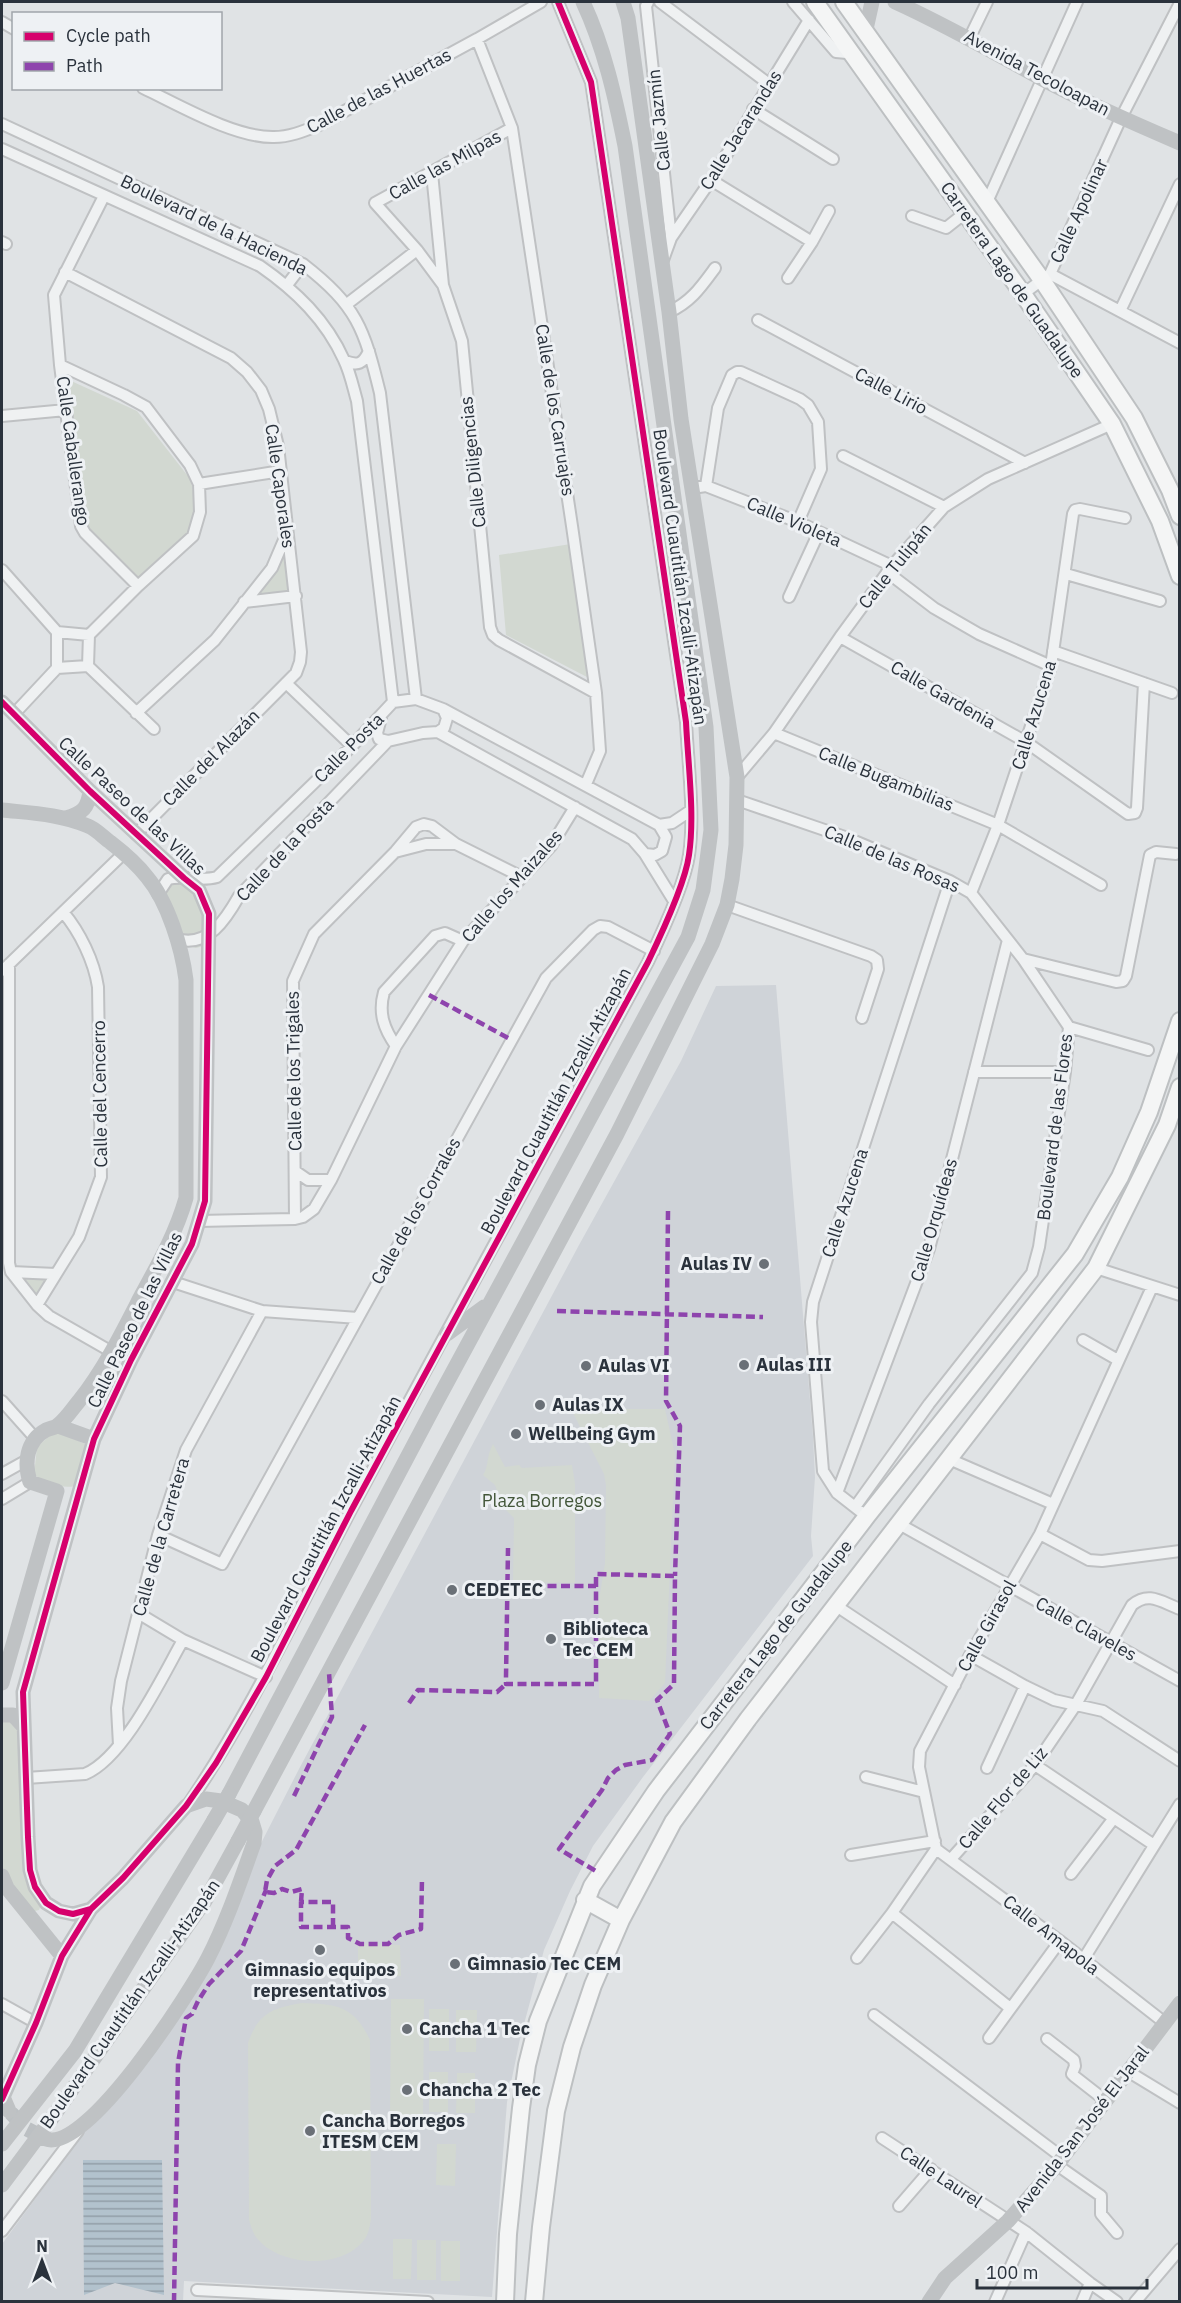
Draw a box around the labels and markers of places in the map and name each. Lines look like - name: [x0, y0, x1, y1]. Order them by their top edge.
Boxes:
- place label: Aulas IV: [680, 1252, 752, 1275]
- marker: Aulas IV: [757, 1257, 771, 1271]
- place label: Aulas III: [756, 1353, 831, 1376]
- place label: Aulas VI: [598, 1354, 670, 1377]
- marker: Aulas III: [737, 1358, 751, 1372]
- marker: Aulas VI: [579, 1359, 593, 1373]
- place label: Aulas IX: [552, 1393, 624, 1416]
- marker: Aulas IX: [533, 1398, 547, 1412]
- place label: Wellbeing Gym: [528, 1422, 656, 1445]
- marker: Wellbeing Gym: [509, 1427, 523, 1441]
- place label: CEDETEC: [464, 1578, 544, 1601]
- marker: CEDETEC: [445, 1583, 459, 1597]
- place label: Biblioteca Tec CEM: [563, 1617, 648, 1661]
- marker: Biblioteca Tec CEM: [544, 1632, 558, 1646]
- marker: Gimnasio equipos representativos: [313, 1943, 327, 1957]
- place label: Gimnasio Tec CEM: [467, 1952, 621, 1975]
- marker: Gimnasio Tec CEM: [448, 1957, 462, 1971]
- place label: Gimnasio equipos representativos: [245, 1958, 395, 2002]
- place label: Cancha 1 Tec: [419, 2017, 530, 2040]
- marker: Cancha 1 Tec: [400, 2022, 414, 2036]
- place label: Chancha 2 Tec: [419, 2078, 541, 2101]
- marker: Chancha 2 Tec: [400, 2083, 414, 2097]
- place label: Cancha Borregos ITESM CEM: [322, 2109, 465, 2153]
- marker: Cancha Borregos ITESM CEM: [303, 2124, 317, 2138]

